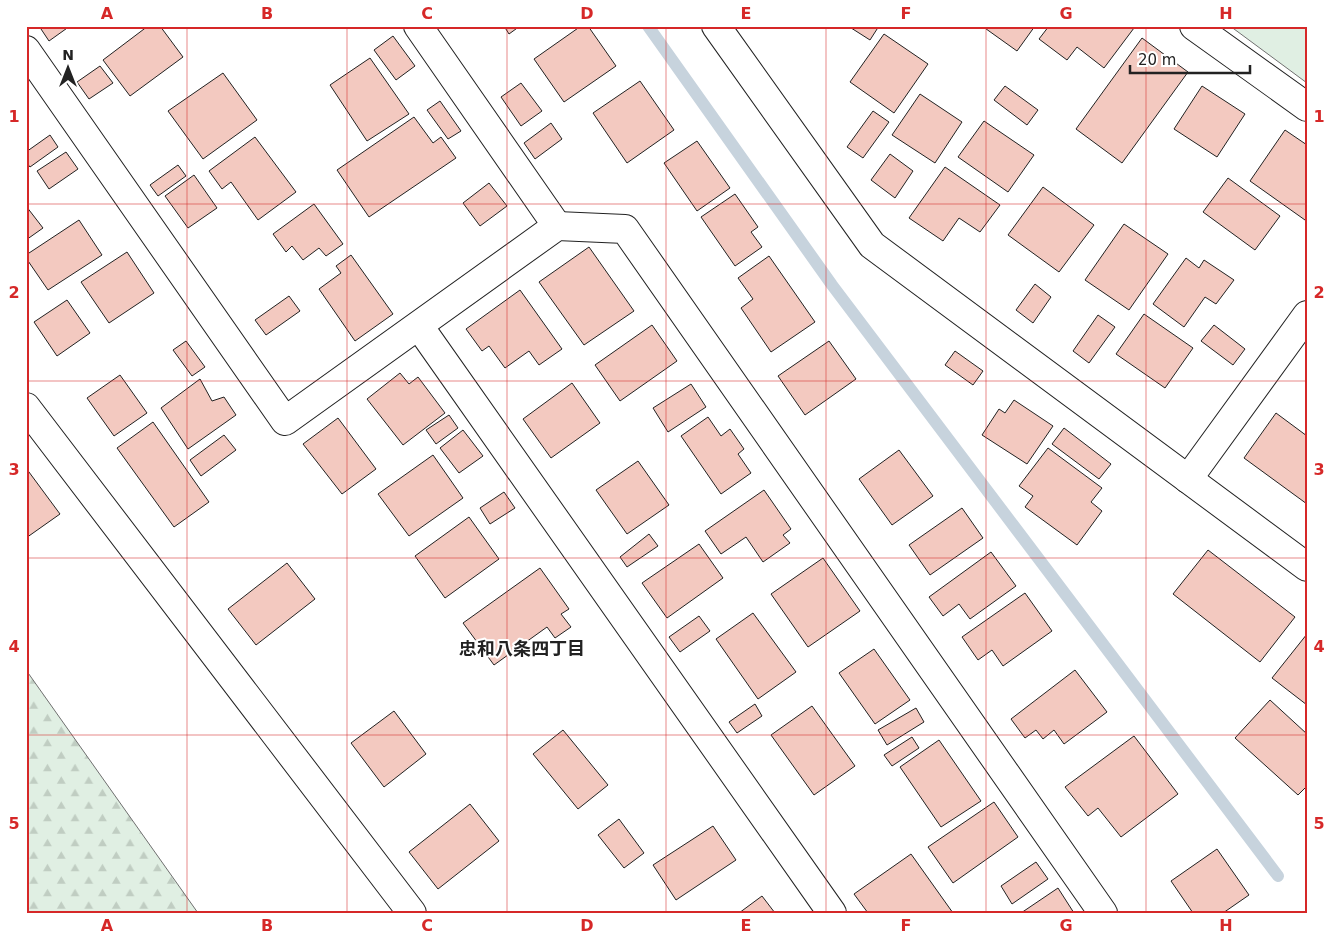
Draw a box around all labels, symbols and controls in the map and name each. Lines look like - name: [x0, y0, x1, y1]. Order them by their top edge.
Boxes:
- text: A: [101, 4, 114, 23]
- text: B: [261, 4, 273, 23]
- text: C: [421, 4, 433, 23]
- text: D: [580, 4, 594, 23]
- text: E: [741, 4, 751, 23]
- text: F: [901, 4, 911, 23]
- text: G: [1059, 4, 1073, 23]
- text: H: [1219, 4, 1233, 23]
- north arrow: [42, 42, 92, 92]
- scale bar: [1130, 42, 1250, 74]
- text: N: [62, 47, 74, 63]
- text: 20 m: [1138, 51, 1176, 69]
- text: 1: [8, 107, 20, 126]
- text: 1: [1313, 107, 1325, 126]
- text: 2: [8, 283, 20, 302]
- text: 2: [1313, 283, 1325, 302]
- text: 3: [8, 460, 20, 479]
- text: 3: [1313, 460, 1325, 479]
- text: 4: [8, 637, 20, 656]
- text: 4: [1313, 637, 1325, 656]
- district label: 忠和八条四丁目: [459, 638, 585, 659]
- text: 5: [8, 814, 20, 833]
- text: 5: [1313, 814, 1325, 833]
- text: A: [101, 916, 114, 935]
- text: B: [261, 916, 273, 935]
- text: C: [421, 916, 433, 935]
- text: D: [580, 916, 594, 935]
- text: E: [741, 916, 751, 935]
- text: F: [901, 916, 911, 935]
- text: G: [1059, 916, 1073, 935]
- text: H: [1219, 916, 1233, 935]

